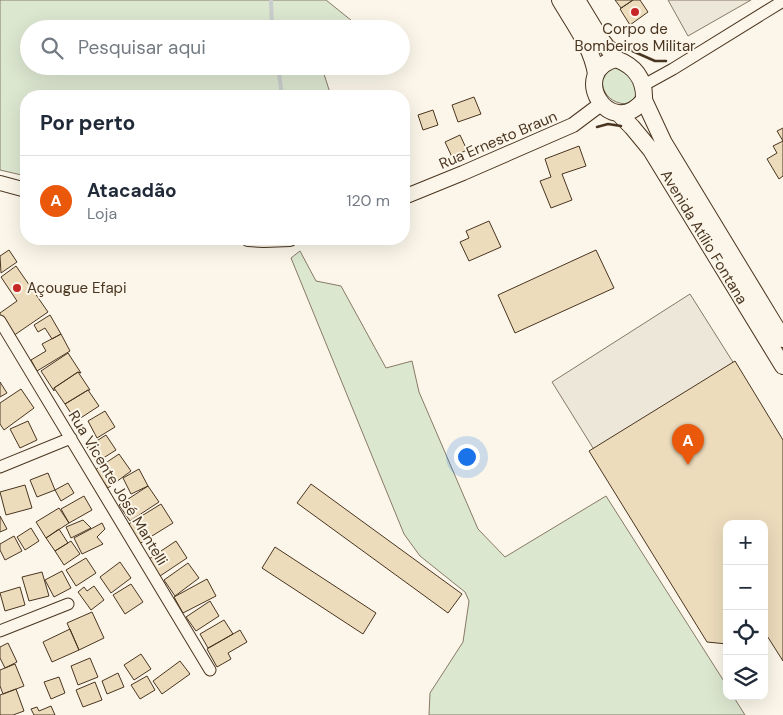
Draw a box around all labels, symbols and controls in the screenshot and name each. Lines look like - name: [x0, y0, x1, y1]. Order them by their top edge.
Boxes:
- marker: Corpo de Bombeiros Militar: [629, 6, 641, 18]
- place label: Corpo de Bombeiros Militar: [574, 19, 696, 56]
- search box: [20, 20, 410, 75]
- icon: search: [38, 34, 66, 62]
- text: Pesquisar aqui: [78, 35, 206, 60]
- street label: Rua Ernesto Braun: [436, 106, 560, 174]
- text: Por perto: [40, 109, 135, 137]
- street label: Avenida Atílio Fontana: [656, 166, 752, 308]
- text: Atacadão: [87, 178, 177, 203]
- text: A: [50, 190, 62, 211]
- text: 120 m: [346, 190, 390, 211]
- text: Loja: [87, 203, 117, 224]
- place label: Açougue Efapi: [27, 278, 127, 298]
- marker: Açougue Efapi: [11, 282, 23, 294]
- street label: Rua Vicente José Mantelli: [64, 407, 172, 569]
- pin: A: [672, 424, 704, 465]
- your location: [454, 444, 480, 470]
- map controls: [723, 520, 768, 700]
- button: +: [723, 520, 768, 565]
- button: −: [723, 565, 768, 610]
- button: locate: [723, 610, 768, 655]
- button: layers: [723, 655, 768, 700]

